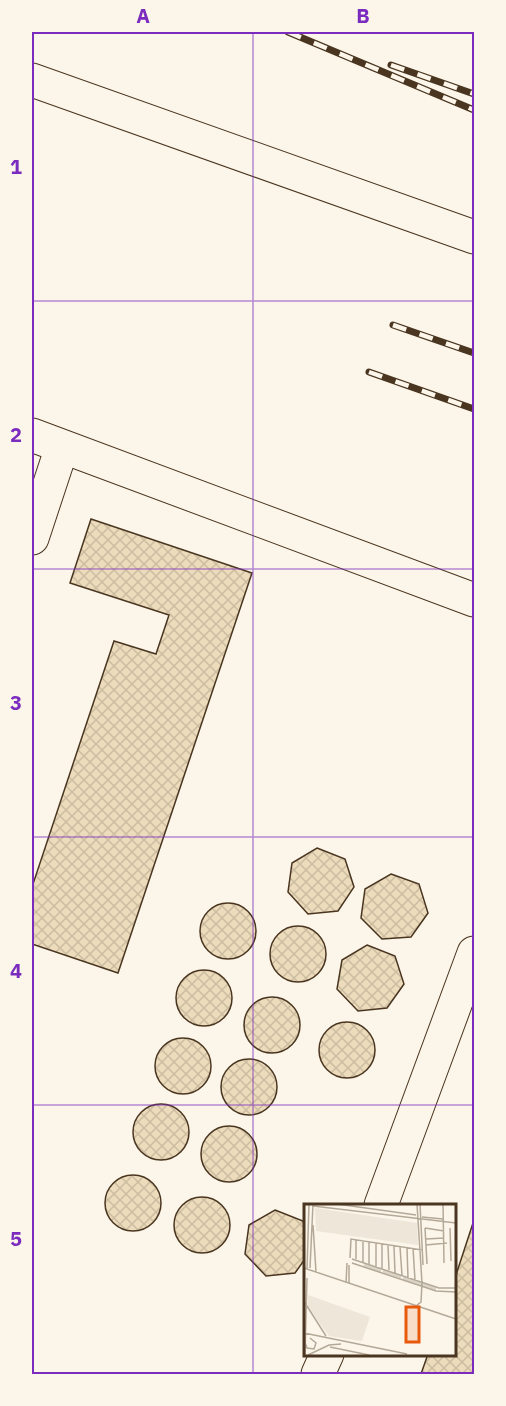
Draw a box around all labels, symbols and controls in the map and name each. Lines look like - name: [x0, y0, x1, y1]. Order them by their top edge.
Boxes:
- text: A: [136, 2, 150, 29]
- text: B: [356, 2, 370, 29]
- text: 1: [10, 153, 22, 180]
- text: 2: [10, 421, 22, 448]
- text: 3: [10, 689, 22, 716]
- text: 4: [10, 957, 22, 984]
- inset map: [304, 1204, 455, 1355]
- text: 5: [10, 1225, 22, 1252]

